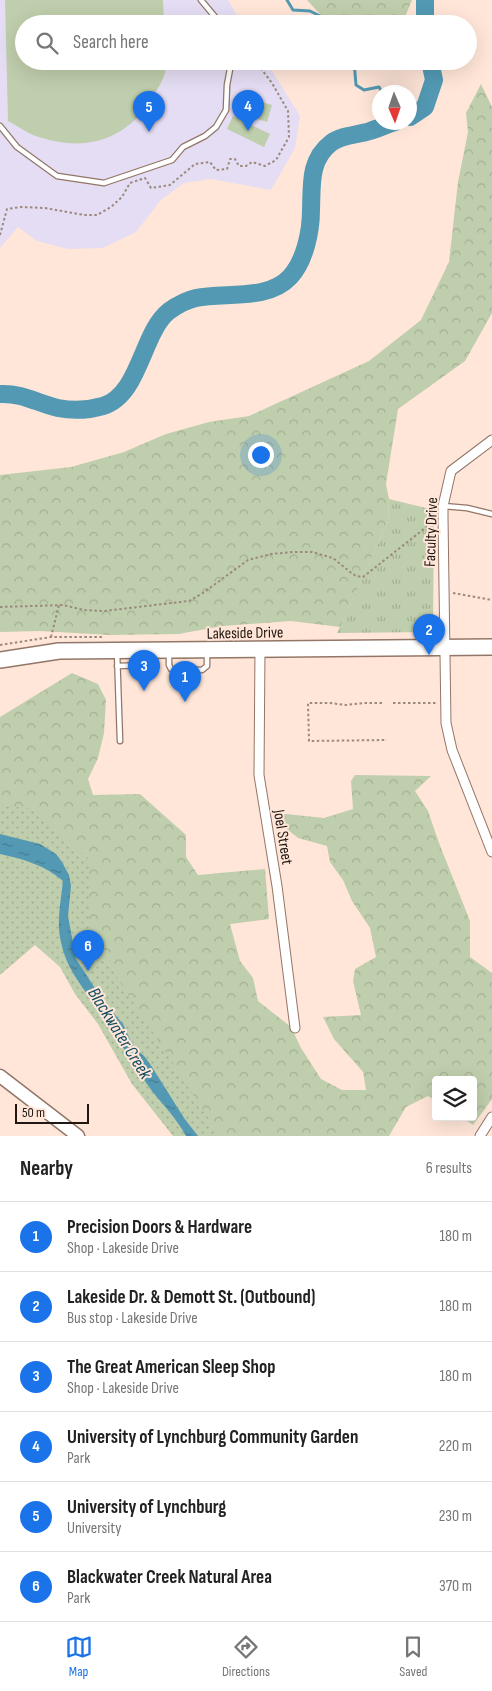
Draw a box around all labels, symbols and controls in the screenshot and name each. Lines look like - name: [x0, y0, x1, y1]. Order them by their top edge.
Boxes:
- search box: [15, 15, 477, 70]
- icon: search: [33, 29, 61, 57]
- text: Search here: [73, 31, 149, 54]
- north arrow: [372, 85, 417, 130]
- pin: 4: [232, 90, 264, 131]
- pin: 5: [133, 91, 165, 132]
- your location: [248, 442, 274, 468]
- street label: Faculty Drive: [421, 497, 442, 567]
- pin: 2: [413, 614, 445, 655]
- street label: Lakeside Drive: [207, 623, 284, 644]
- pin: 3: [128, 650, 160, 691]
- pin: 1: [169, 661, 201, 702]
- street label: Joel Street: [269, 807, 296, 866]
- pin: 6: [72, 930, 104, 971]
- water label: Blackwater Creek: [83, 984, 157, 1084]
- map controls: [432, 1076, 477, 1121]
- button: layers: [432, 1076, 477, 1121]
- scale bar: [15, 1101, 89, 1124]
- text: 50 m: [22, 1104, 45, 1121]
- text: Nearby: [20, 1156, 73, 1181]
- text: 6 results: [426, 1159, 472, 1178]
- text: Precision Doors & Hardware: [67, 1216, 252, 1239]
- text: 1: [33, 1227, 39, 1246]
- text: 180 m: [439, 1227, 472, 1246]
- text: Shop · Lakeside Drive: [67, 1239, 179, 1258]
- text: Lakeside Dr. & Demott St. (Outbound): [67, 1286, 316, 1309]
- text: 2: [32, 1297, 40, 1316]
- text: 180 m: [439, 1297, 472, 1316]
- text: Bus stop · Lakeside Drive: [67, 1309, 198, 1328]
- text: The Great American Sleep Shop: [67, 1356, 276, 1379]
- text: 3: [32, 1367, 40, 1386]
- text: 180 m: [439, 1367, 472, 1386]
- text: Shop · Lakeside Drive: [67, 1379, 179, 1398]
- text: University of Lynchburg Community Garden: [67, 1426, 358, 1449]
- text: 4: [32, 1437, 40, 1456]
- text: 220 m: [439, 1437, 472, 1456]
- text: Park: [67, 1449, 90, 1468]
- text: University of Lynchburg: [67, 1496, 226, 1519]
- text: 5: [32, 1507, 40, 1526]
- text: 230 m: [439, 1507, 472, 1526]
- text: University: [67, 1519, 121, 1538]
- text: Blackwater Creek Natural Area: [67, 1566, 272, 1589]
- text: 6: [32, 1577, 40, 1596]
- text: 370 m: [439, 1577, 472, 1596]
- text: Park: [67, 1589, 90, 1608]
- tab: Map: [65, 1633, 93, 1680]
- tab: Directions: [222, 1633, 270, 1680]
- tab: Saved: [399, 1633, 427, 1680]

